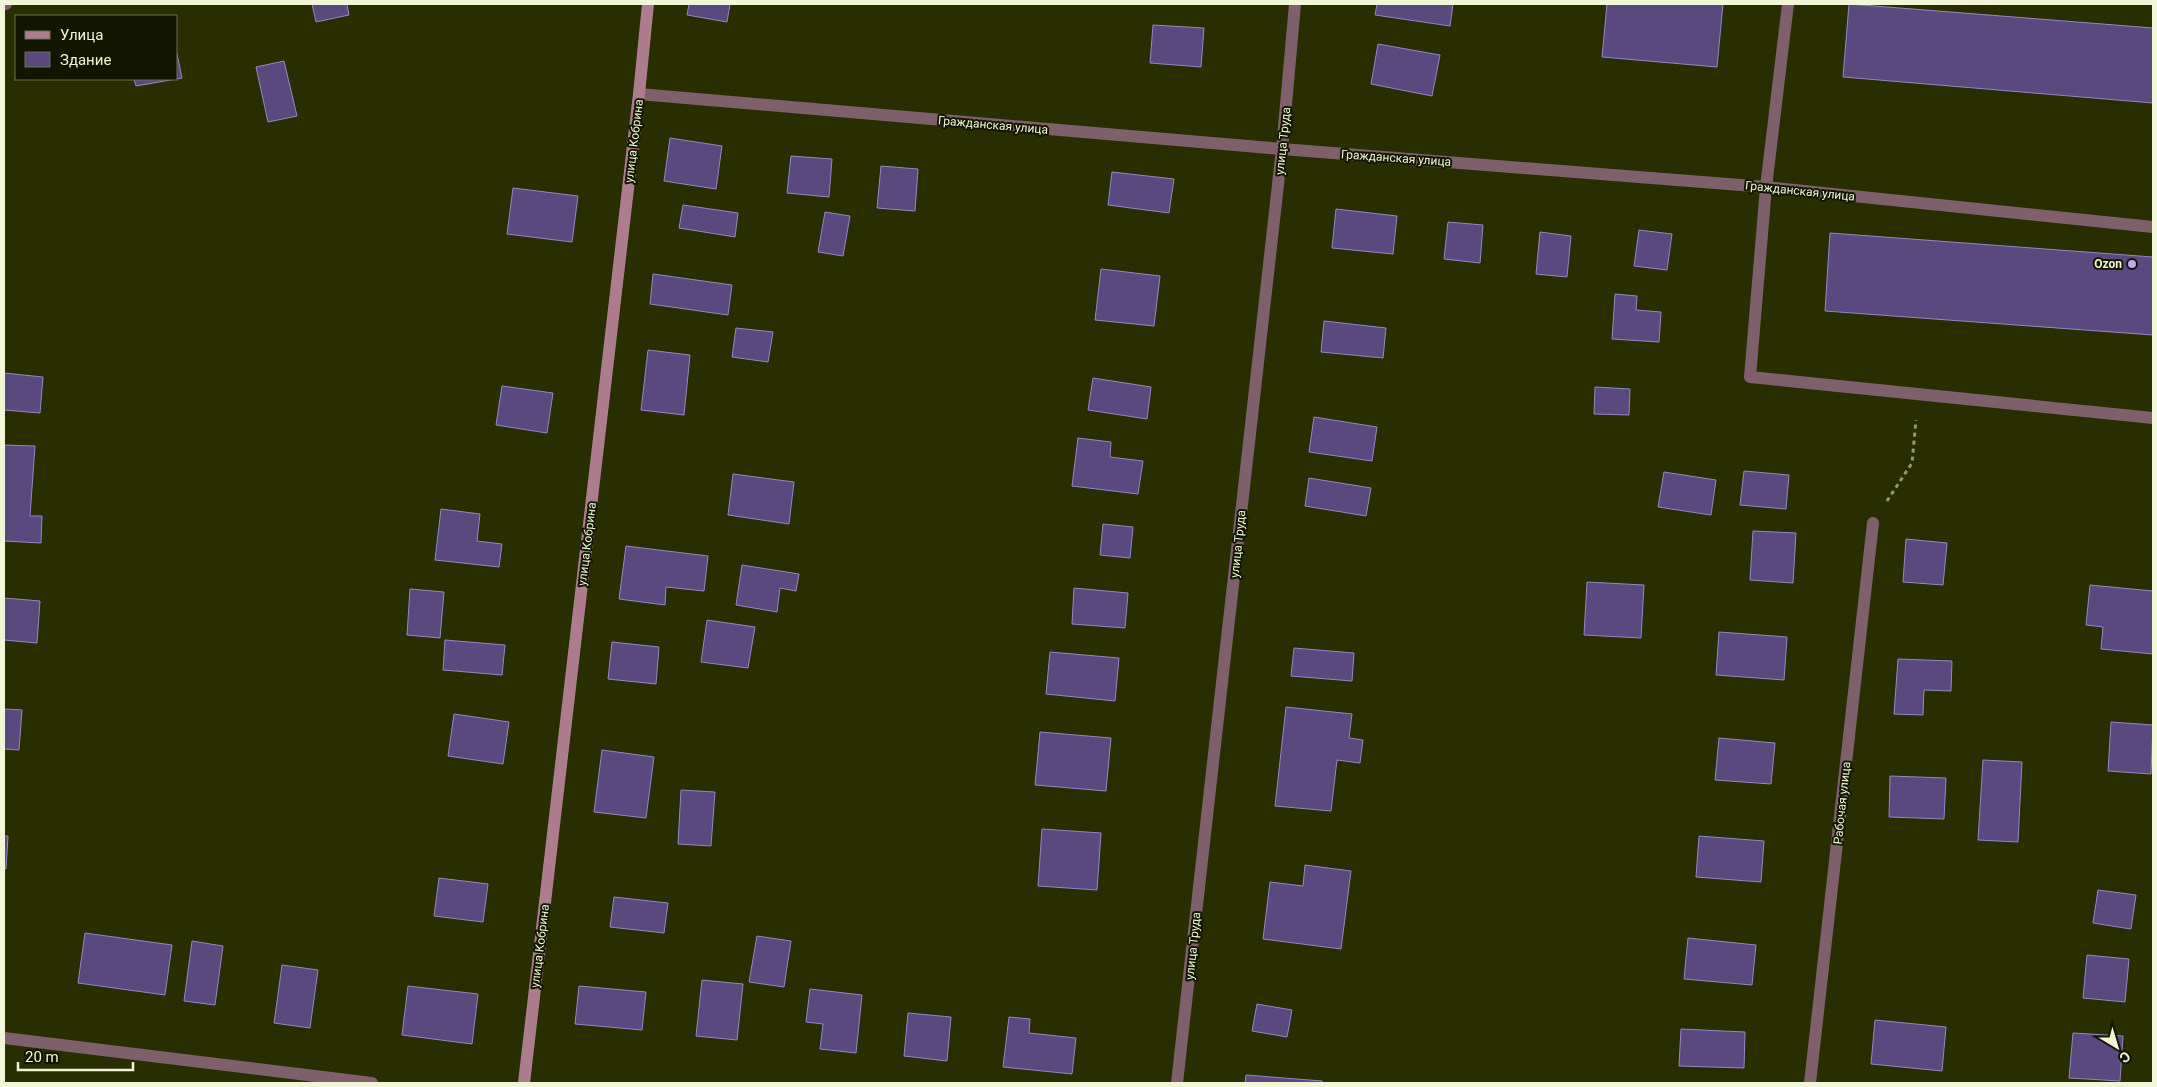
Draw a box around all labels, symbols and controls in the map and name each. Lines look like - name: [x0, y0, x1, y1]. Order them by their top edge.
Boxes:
- legend: [15, 15, 178, 80]
- text: Улица: [60, 26, 103, 44]
- text: Здание: [60, 51, 111, 69]
- street label: улица Кобрина: [622, 98, 646, 184]
- street label: улица Труда: [1272, 106, 1294, 176]
- street label: Гражданская улица: [937, 113, 1049, 137]
- street label: Гражданская улица: [1340, 147, 1452, 169]
- street label: Гражданская улица: [1744, 178, 1856, 204]
- place label: Ozon: [2094, 257, 2122, 271]
- marker: Ozon: [2126, 258, 2138, 270]
- street label: улица Кобрина: [575, 501, 599, 587]
- street label: улица Труда: [1227, 509, 1249, 579]
- street label: Рабочая улица: [1831, 761, 1853, 845]
- street label: улица Кобрина: [528, 903, 552, 989]
- street label: улица Труда: [1182, 911, 1204, 981]
- north arrow: [2092, 1022, 2142, 1072]
- scale bar: [18, 1040, 132, 1072]
- text: 20 m: [25, 1048, 59, 1066]
- text: С: [2116, 1048, 2134, 1066]

